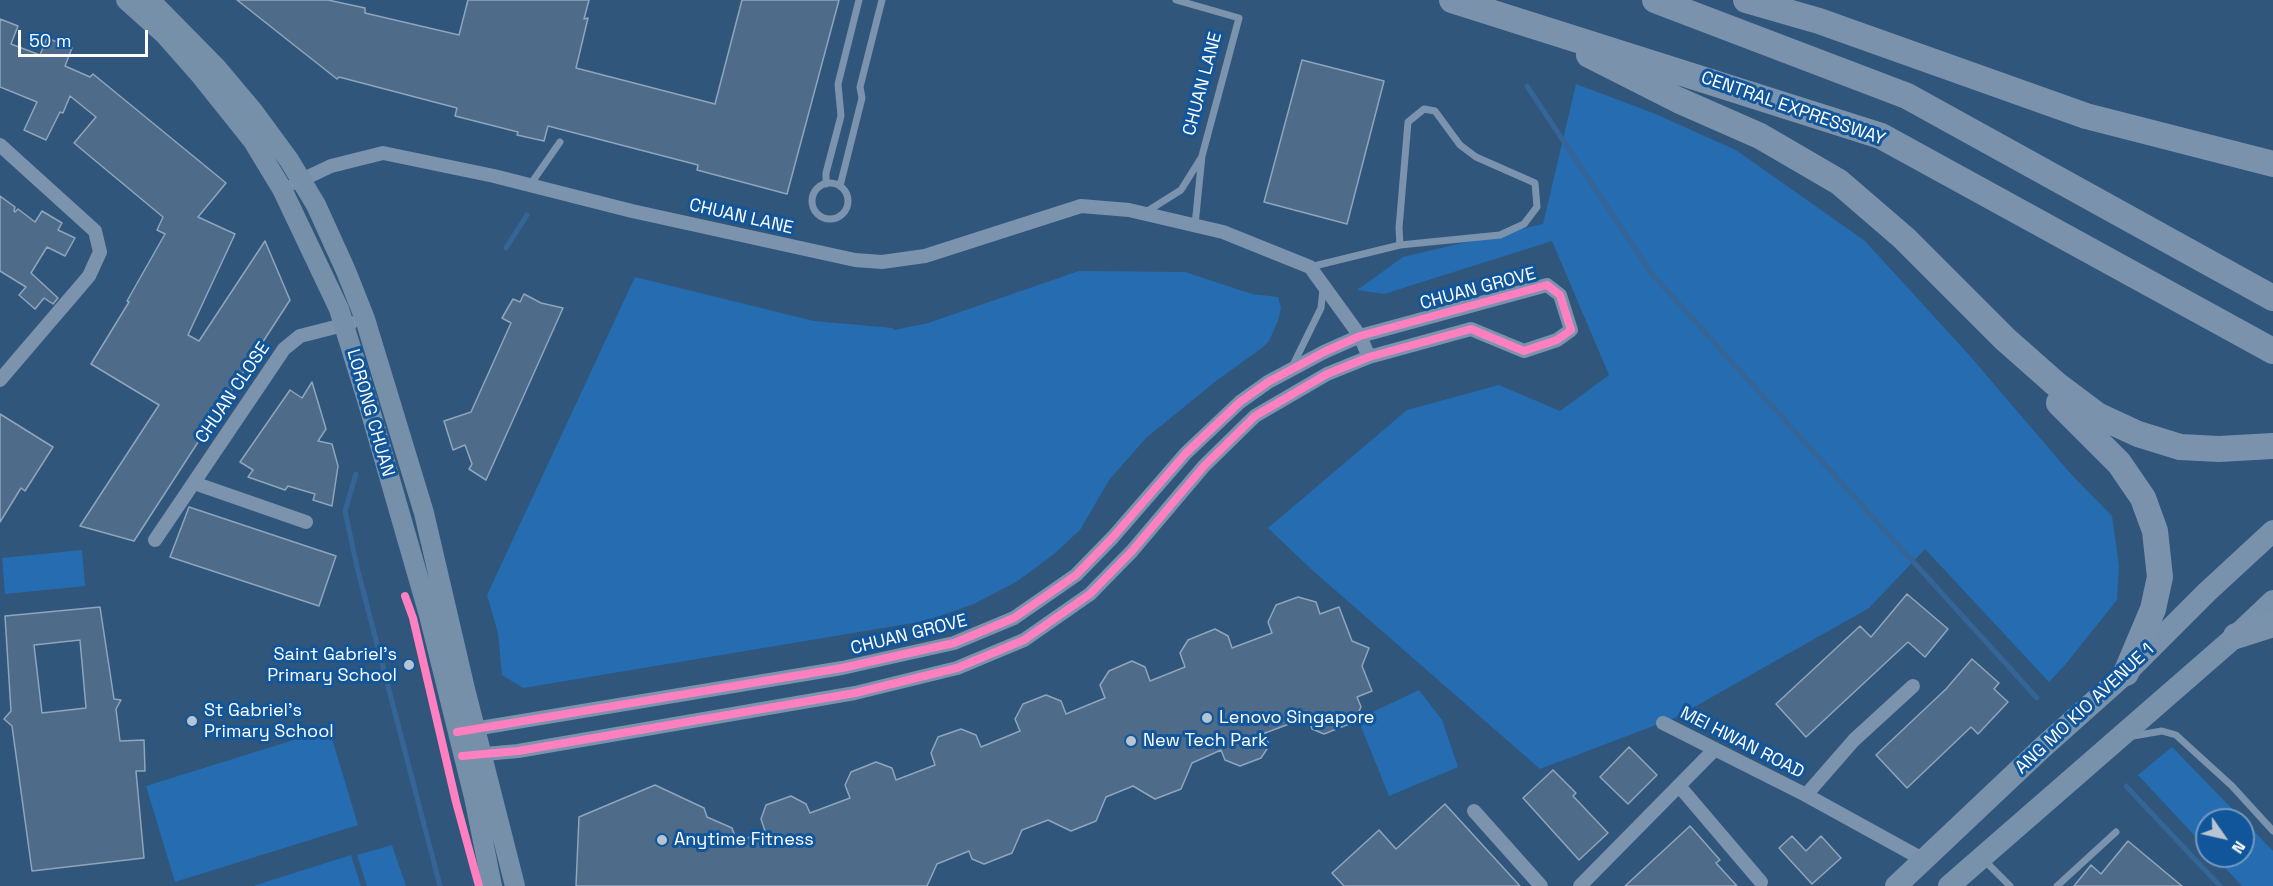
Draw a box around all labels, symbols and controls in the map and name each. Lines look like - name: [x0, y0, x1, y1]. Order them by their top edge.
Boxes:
- scale bar: [21, 18, 152, 56]
- text: 50 m: [29, 29, 71, 52]
- street label: CHUAN LANE: [1179, 30, 1227, 138]
- street label: CENTRAL EXPRESSWAY: [1698, 67, 1888, 151]
- street label: CHUAN LANE: [687, 195, 795, 239]
- street label: CHUAN GROVE: [1418, 263, 1538, 315]
- street label: CHUAN CLOSE: [191, 338, 275, 448]
- street label: LORONG CHUAN: [341, 347, 399, 479]
- street label: CHUAN GROVE: [849, 610, 969, 660]
- street label: ANG MO KIO AVENUE 1: [2011, 639, 2159, 779]
- place label: Saint Gabriel's Primary School: [267, 644, 397, 686]
- marker: Saint Gabriel's Primary School: [402, 658, 416, 672]
- place label: St Gabriel's Primary School: [204, 700, 334, 742]
- street label: MEI HWAN ROAD: [1676, 702, 1808, 784]
- place label: Lenovo Singapore: [1219, 707, 1375, 729]
- marker: Lenovo Singapore: [1200, 711, 1214, 725]
- marker: St Gabriel's Primary School: [185, 714, 199, 728]
- place label: New Tech Park: [1143, 730, 1268, 752]
- marker: New Tech Park: [1124, 734, 1138, 748]
- north arrow: [2195, 808, 2255, 868]
- place label: Anytime Fitness: [674, 829, 814, 851]
- marker: Anytime Fitness: [655, 833, 669, 847]
- text: N: [2227, 837, 2250, 858]

